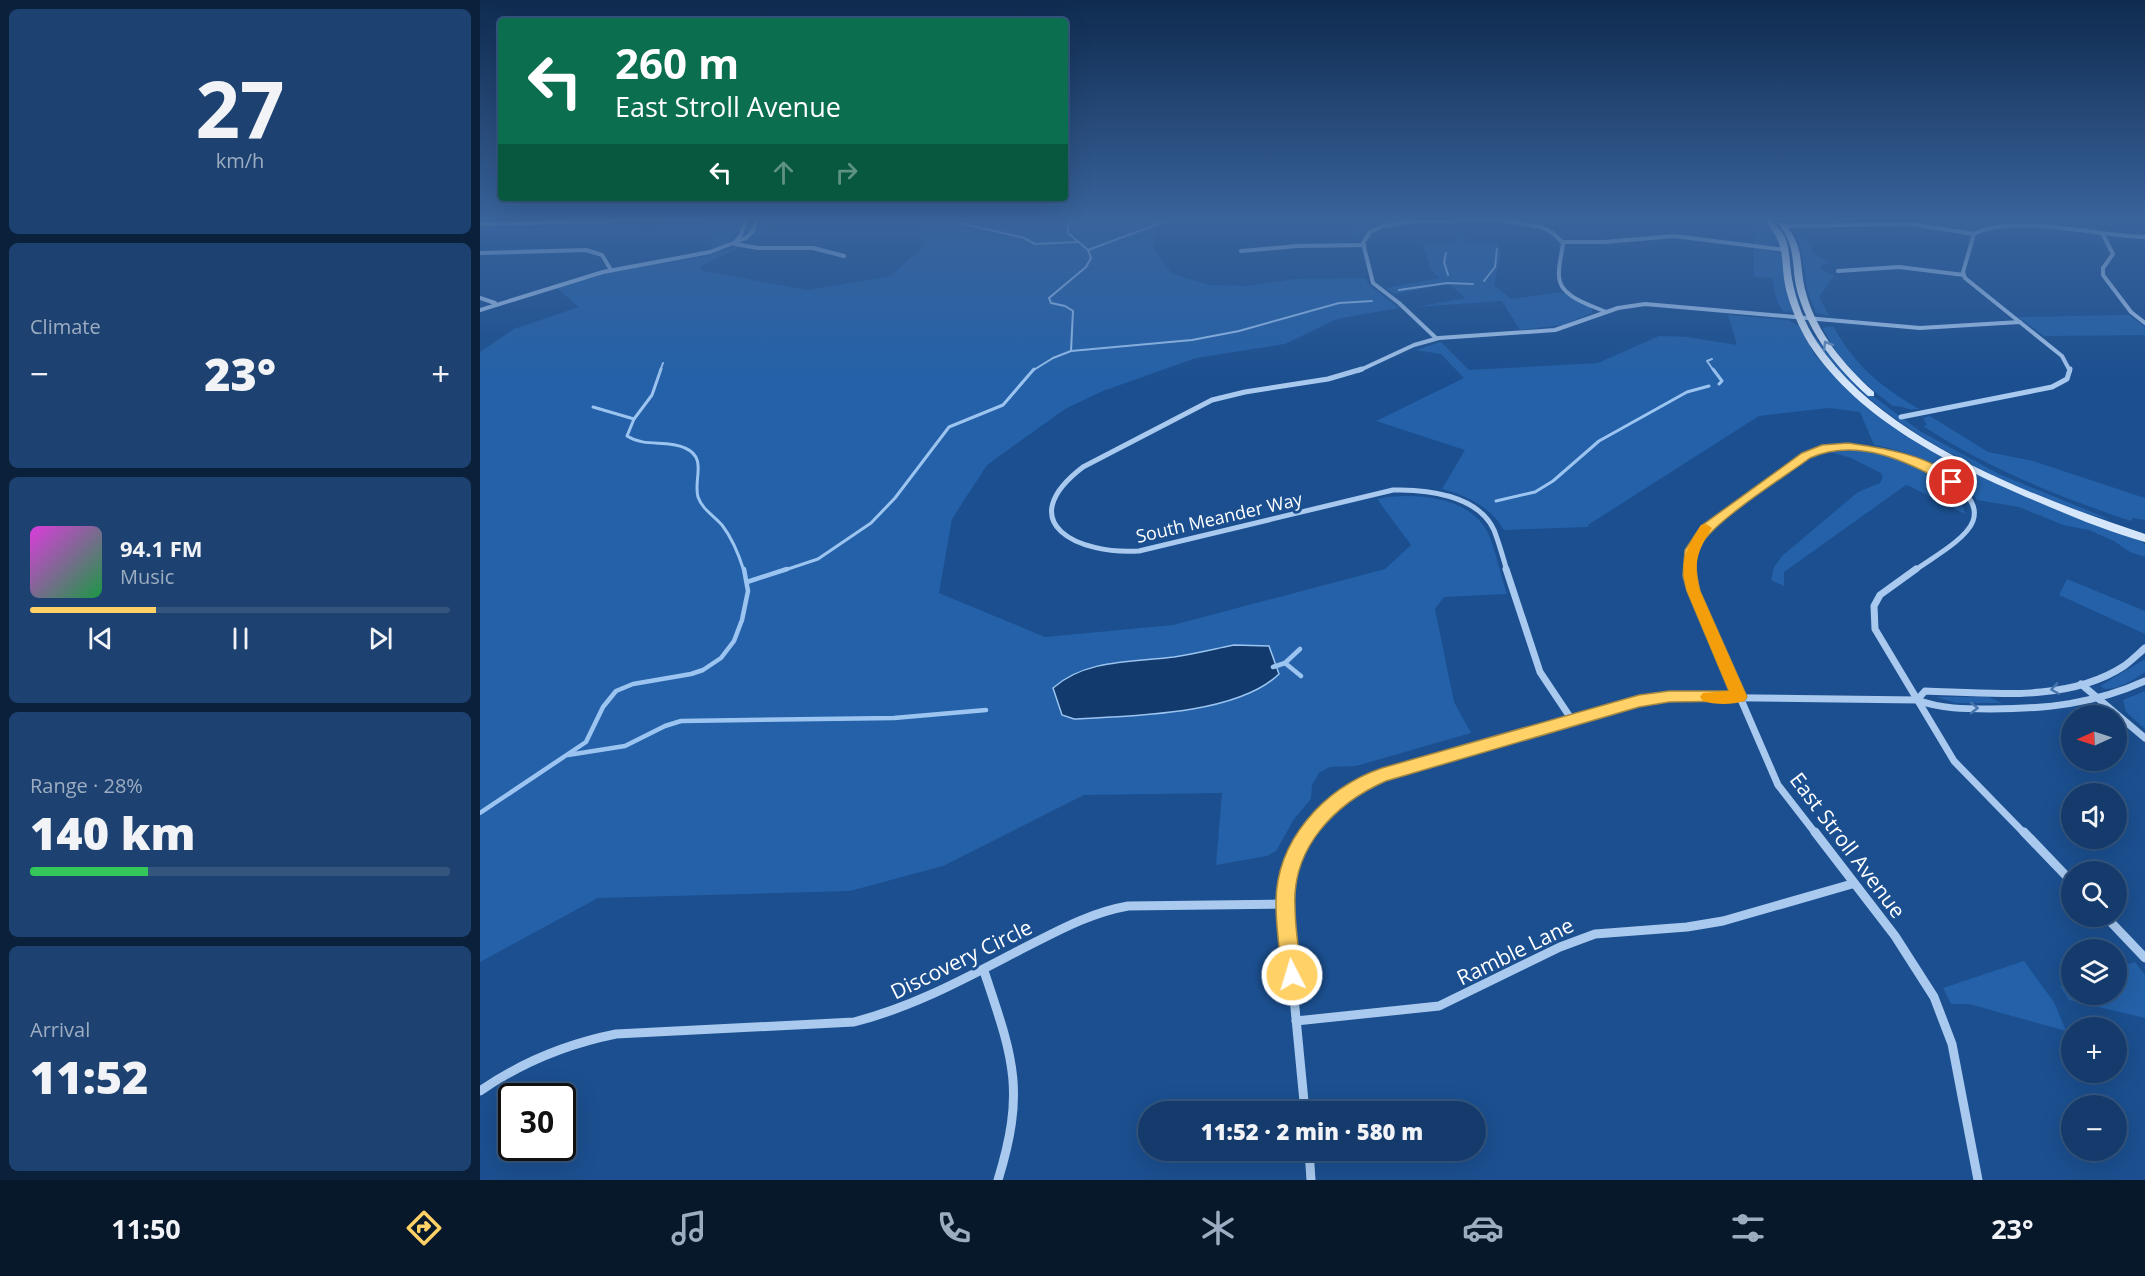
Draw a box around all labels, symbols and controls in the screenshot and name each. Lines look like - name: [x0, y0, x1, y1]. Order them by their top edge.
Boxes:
- text: 260 m: [615, 34, 739, 91]
- icon: left: [516, 42, 594, 120]
- text: 27: [195, 55, 285, 161]
- text: East Stroll Avenue: [615, 88, 841, 125]
- text: km/h: [216, 147, 264, 174]
- icon: left: [704, 156, 737, 189]
- icon: ahead: [767, 156, 800, 189]
- icon: right: [830, 156, 863, 189]
- text: Climate: [30, 313, 101, 340]
- one-way arrow: [1823, 341, 1834, 351]
- text: 23°: [204, 343, 276, 404]
- text: −: [30, 351, 49, 396]
- text: +: [431, 351, 450, 396]
- pin: [1926, 456, 1977, 507]
- icon: arrive: [1935, 465, 1968, 498]
- street label: South Meander Way: [1133, 486, 1305, 548]
- text: 94.1 FM: [120, 533, 203, 563]
- text: Music: [120, 563, 174, 590]
- icon: previous: [84, 622, 117, 655]
- icon: pause: [224, 622, 257, 655]
- icon: next: [364, 622, 397, 655]
- one-way arrow: [2051, 682, 2060, 694]
- one-way arrow: [1969, 702, 1978, 715]
- north arrow: [2061, 705, 2127, 771]
- map controls: [2061, 705, 2127, 1161]
- street label: East Stroll Avenue: [1784, 766, 1912, 924]
- text: Range · 28%: [30, 772, 143, 799]
- button: sound: [2061, 783, 2127, 849]
- text: 140 km: [30, 802, 195, 863]
- button: search: [2061, 861, 2127, 927]
- street label: Ramble Lane: [1452, 911, 1578, 991]
- street label: Discovery Circle: [886, 913, 1036, 1005]
- button: layers: [2061, 939, 2127, 1005]
- position arrow: [1260, 943, 1324, 1007]
- text: Arrival: [30, 1016, 90, 1043]
- button: +: [2061, 1017, 2127, 1083]
- text: 11:52: [30, 1046, 148, 1107]
- speed limit sign: 30: [498, 1083, 576, 1161]
- button: −: [2061, 1095, 2127, 1161]
- text: 11:52 · 2 min · 580 m: [1201, 1116, 1423, 1146]
- icon: directions: [403, 1207, 445, 1249]
- icon: music: [668, 1207, 710, 1249]
- icon: phone: [933, 1207, 975, 1249]
- icon: climate: [1197, 1207, 1239, 1249]
- icon: car: [1462, 1207, 1504, 1249]
- icon: filters: [1727, 1207, 1769, 1249]
- text: 11:50: [111, 1210, 181, 1247]
- text: 23°: [1991, 1210, 2034, 1247]

